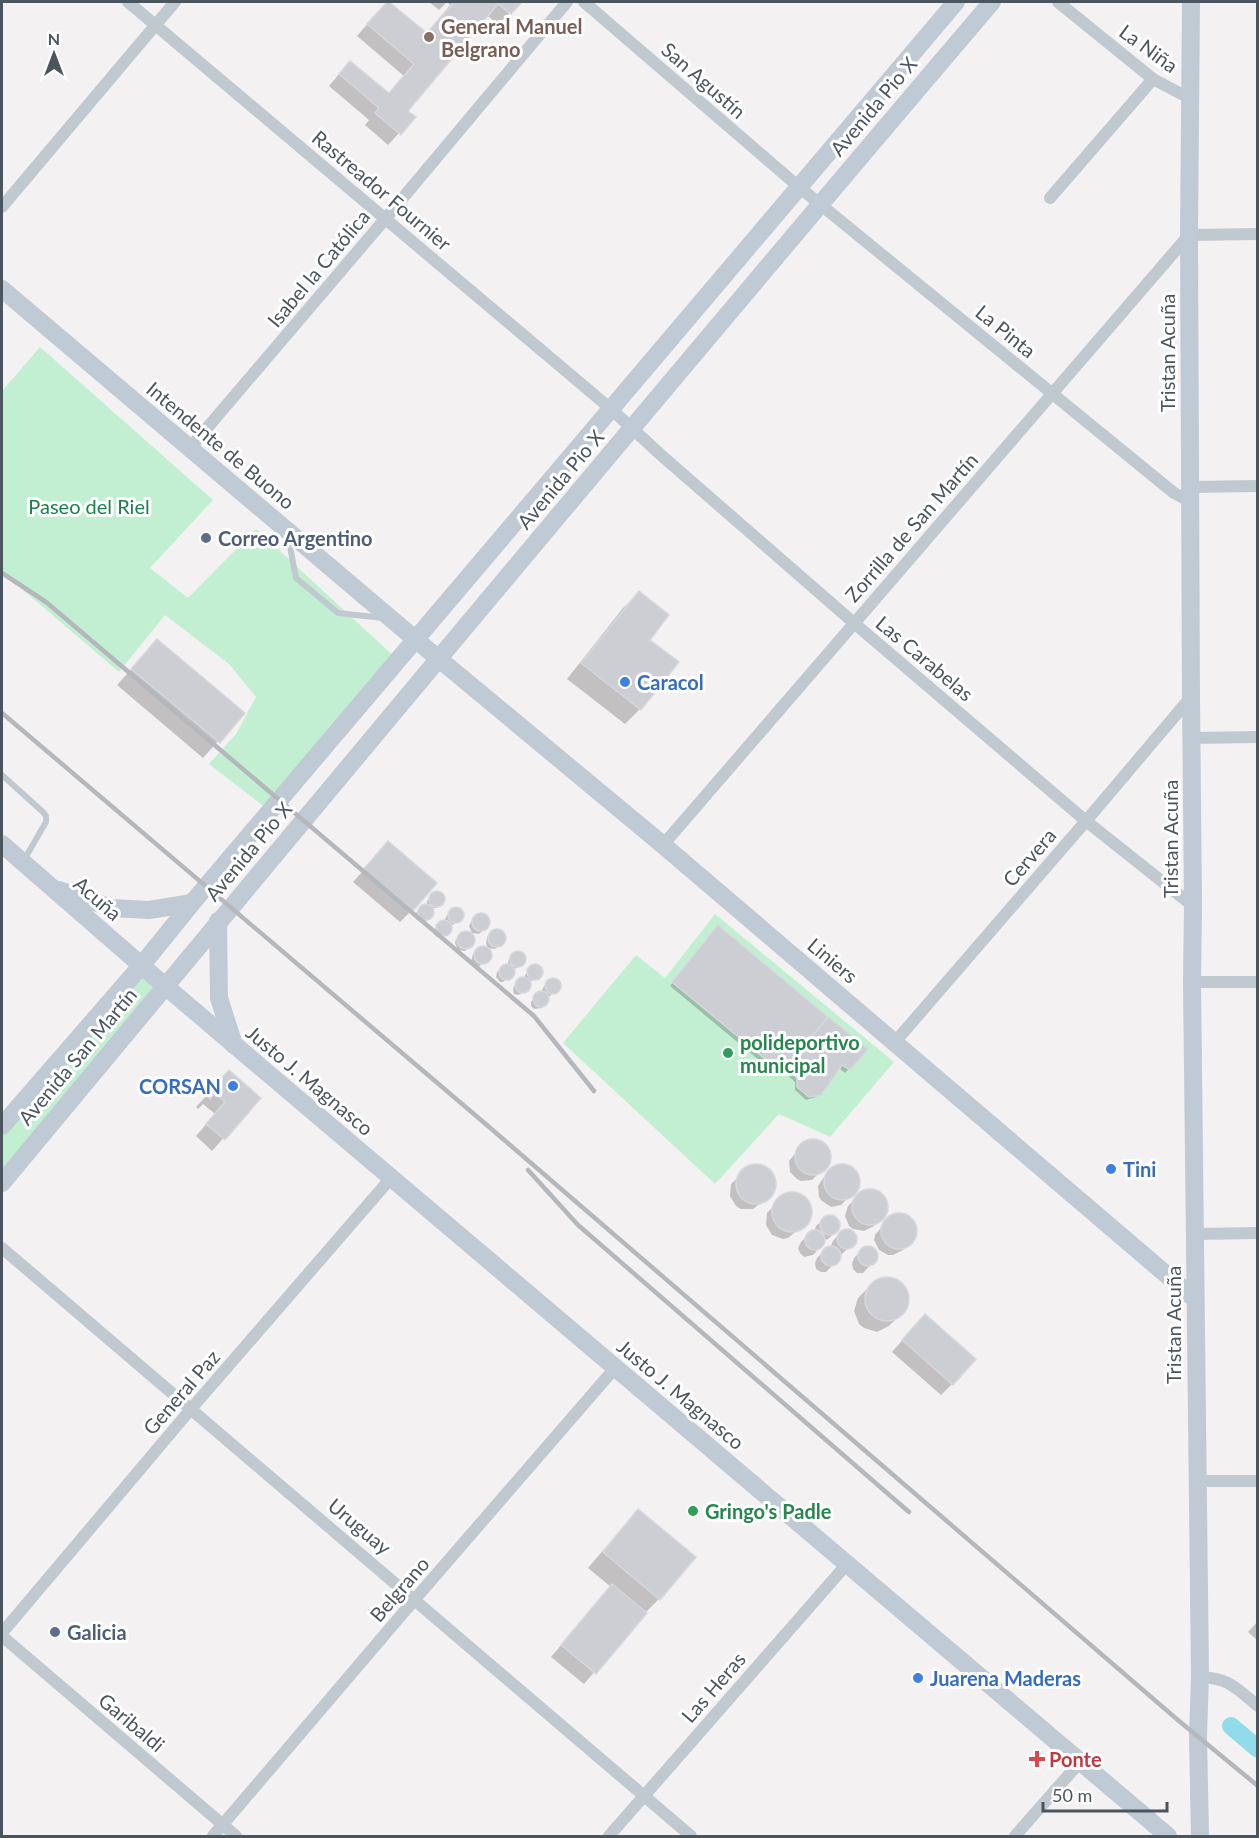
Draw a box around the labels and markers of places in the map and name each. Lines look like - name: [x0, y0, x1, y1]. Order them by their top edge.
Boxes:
- place label: General Manuel Belgrano: [441, 14, 582, 61]
- marker: General Manuel Belgrano: [422, 30, 436, 44]
- place label: Correo Argentino: [218, 526, 373, 550]
- marker: Correo Argentino: [199, 531, 213, 545]
- place label: Caracol: [637, 670, 704, 694]
- marker: Caracol: [618, 675, 632, 689]
- place label: polideportivo municipal: [740, 1030, 860, 1077]
- marker: polideportivo municipal: [721, 1046, 735, 1060]
- place label: CORSAN: [139, 1074, 221, 1098]
- marker: CORSAN: [226, 1079, 240, 1093]
- place label: Tini: [1123, 1157, 1156, 1181]
- marker: Tini: [1104, 1162, 1118, 1176]
- place label: Gringo's Padle: [705, 1499, 832, 1523]
- marker: Gringo's Padle: [686, 1504, 700, 1518]
- place label: Galicia: [67, 1620, 127, 1644]
- marker: Galicia: [48, 1625, 62, 1639]
- place label: Juarena Maderas: [930, 1666, 1081, 1690]
- marker: Juarena Maderas: [911, 1671, 925, 1685]
- place label: Ponte: [1049, 1747, 1102, 1771]
- marker: Ponte: [1030, 1752, 1044, 1766]

